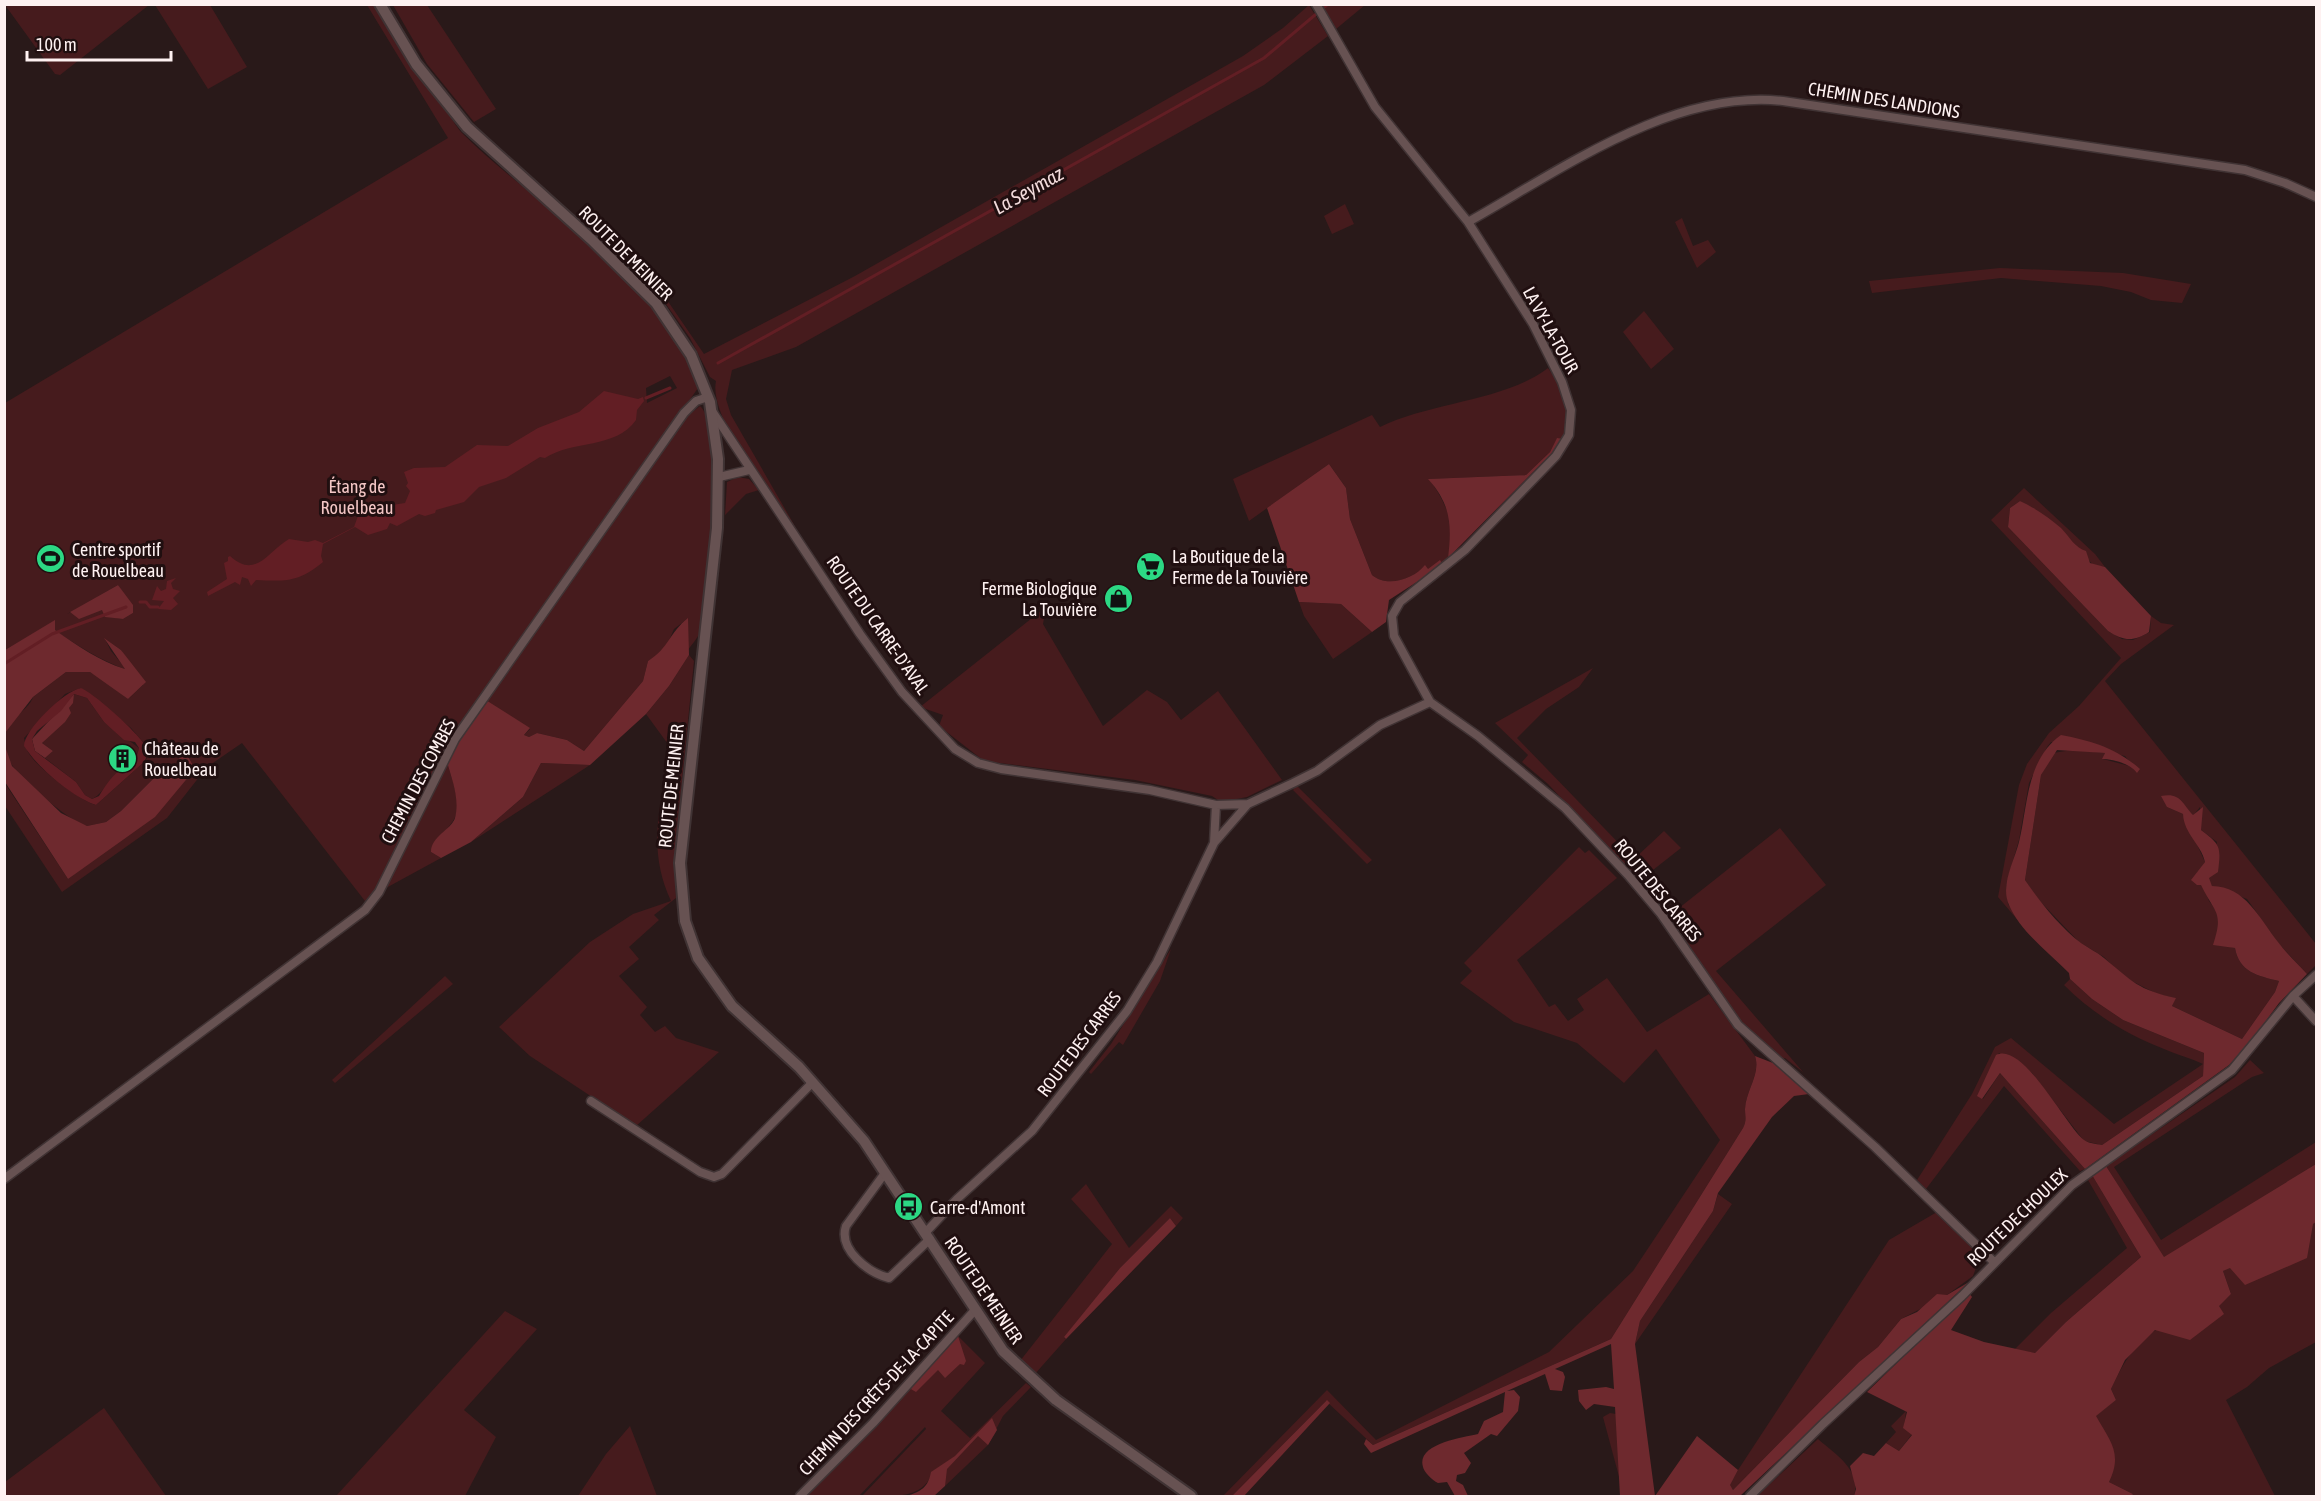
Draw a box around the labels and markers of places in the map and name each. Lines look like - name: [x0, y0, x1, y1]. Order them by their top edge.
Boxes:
- place label: Centre sportif de Rouelbeau: [72, 539, 164, 581]
- sports icon: Centre sportif de Rouelbeau: [35, 543, 67, 575]
- place label: La Boutique de la Ferme de la Touvière: [1172, 546, 1308, 588]
- supermarket icon: La Boutique de la Ferme de la Touvière: [1135, 550, 1167, 582]
- place label: Ferme Biologique La Touvière: [982, 578, 1097, 620]
- shop icon: Ferme Biologique La Touvière: [1102, 582, 1134, 614]
- place label: Château de Rouelbeau: [144, 738, 219, 780]
- building icon: Château de Rouelbeau: [107, 742, 139, 774]
- bus stop icon: Carre-d'Amont: [893, 1191, 925, 1223]
- place label: Carre-d'Amont: [930, 1197, 1025, 1218]

